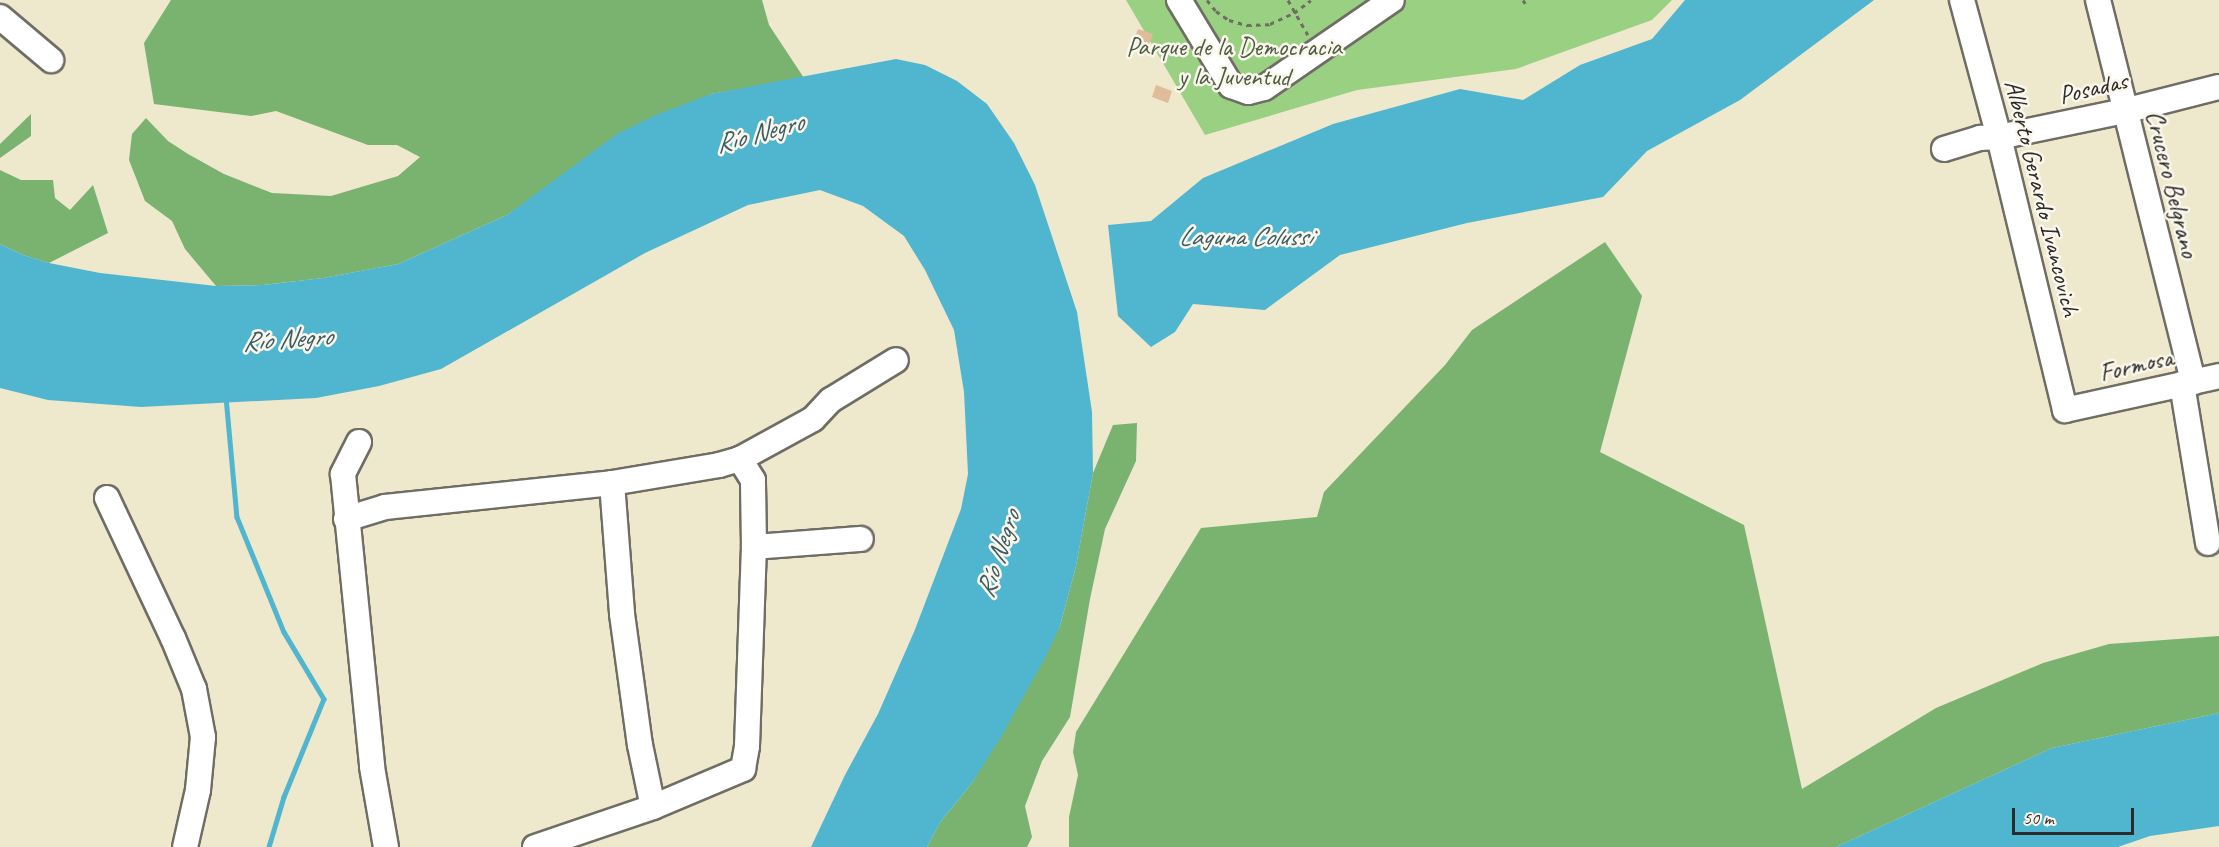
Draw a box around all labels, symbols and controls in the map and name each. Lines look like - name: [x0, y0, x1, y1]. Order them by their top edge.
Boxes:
- park label: Parque de la Democracia y la Juventud: [1127, 31, 1341, 92]
- street label: Posadas: [2056, 65, 2130, 111]
- street label: Alberto Gerardo Ivancovich: [1998, 77, 2086, 319]
- water label: Río Negro: [712, 106, 806, 160]
- street label: Crucero Belgrano: [2139, 107, 2205, 261]
- water label: Laguna Colussi: [1179, 221, 1311, 253]
- water label: Río Negro: [241, 320, 333, 358]
- street label: Formosa: [2096, 341, 2176, 389]
- water label: Río Negro: [969, 506, 1027, 602]
- scale bar: [2015, 796, 2136, 834]
- text: 50 m: [2023, 807, 2054, 829]

